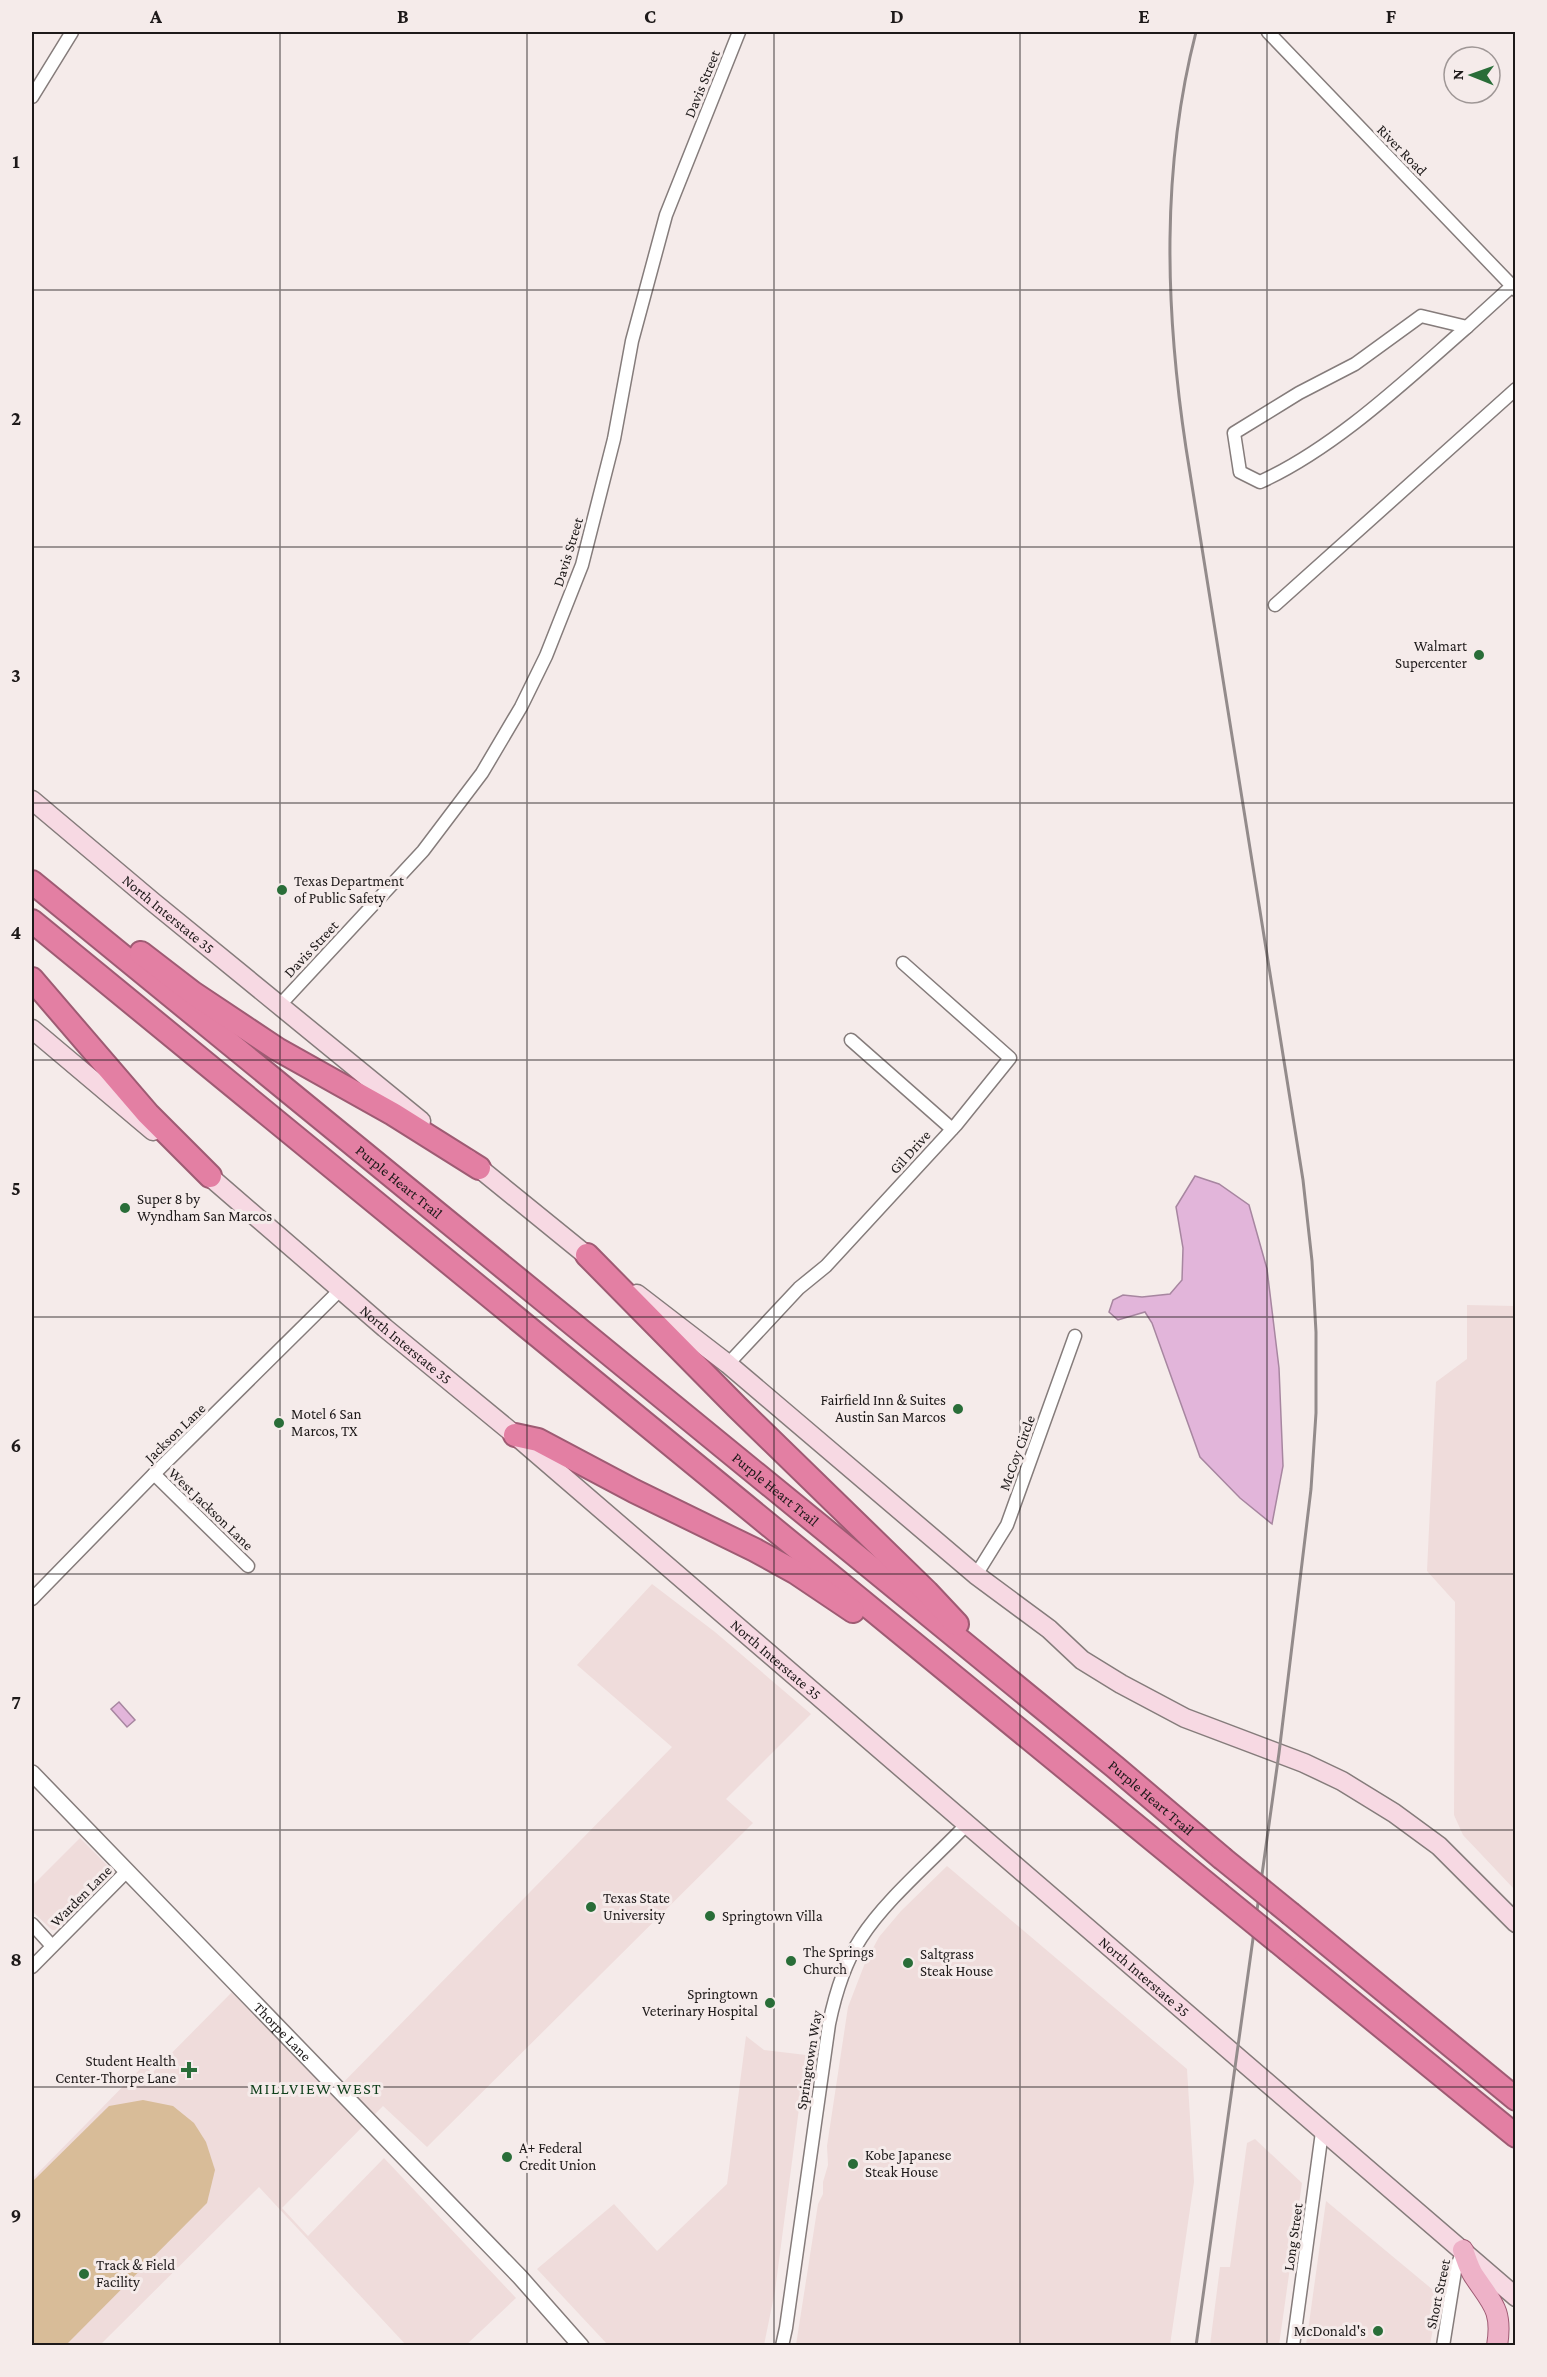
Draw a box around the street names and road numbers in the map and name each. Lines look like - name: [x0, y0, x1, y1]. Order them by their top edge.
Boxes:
- street label: Davis Street: [681, 47, 723, 120]
- street label: River Road: [1374, 121, 1430, 179]
- street label: Davis Street: [550, 514, 586, 589]
- street label: North Interstate 35: [119, 872, 217, 957]
- street label: Davis Street: [281, 917, 342, 981]
- street label: Gil Drive: [886, 1127, 934, 1177]
- street label: Purple Heart Trail: [353, 1142, 445, 1222]
- street label: North Interstate 35: [357, 1302, 455, 1387]
- street label: Jackson Lane: [140, 1400, 210, 1468]
- street label: McCoy Circle: [996, 1413, 1039, 1493]
- street label: Purple Heart Trail: [729, 1450, 822, 1529]
- street label: West Jackson Lane: [165, 1465, 257, 1554]
- street label: North Interstate 35: [728, 1617, 824, 1703]
- street label: Purple Heart Trail: [1105, 1757, 1197, 1838]
- street label: Warden Lane: [47, 1862, 115, 1930]
- street label: North Interstate 35: [1096, 1934, 1193, 2020]
- street label: Thorpe Lane: [250, 1999, 315, 2065]
- street label: Springtown Way: [793, 2009, 826, 2111]
- street label: Long Street: [1280, 2201, 1307, 2272]
- street label: Short Street: [1423, 2257, 1453, 2330]

